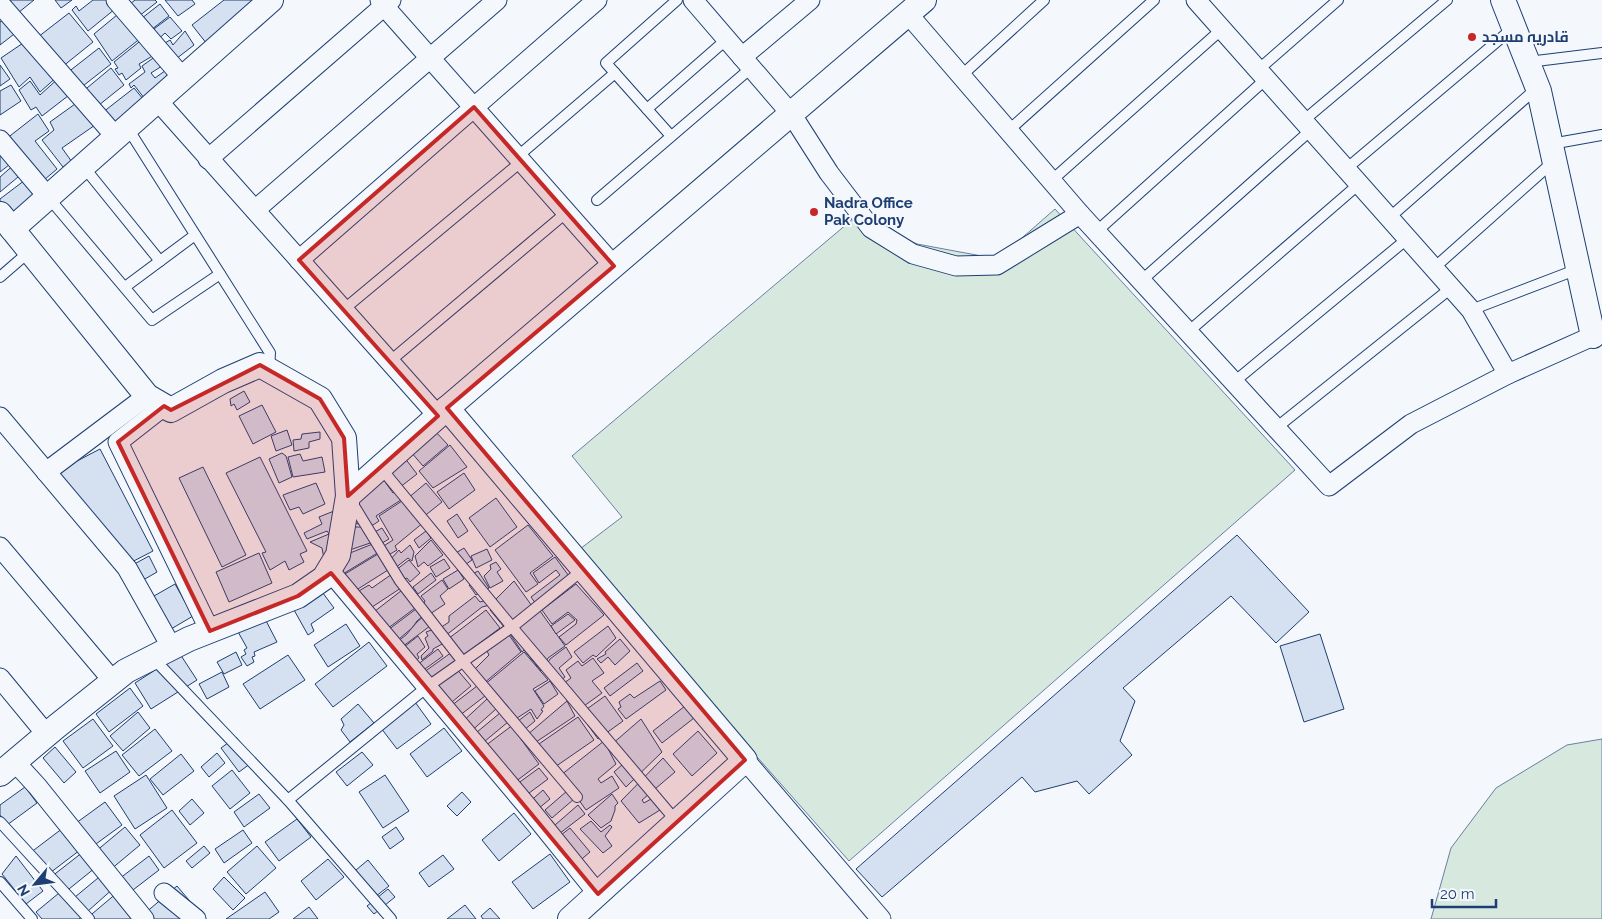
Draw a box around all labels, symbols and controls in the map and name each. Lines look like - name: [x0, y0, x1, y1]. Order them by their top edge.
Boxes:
- place label: قادریہ مسجد: [1482, 28, 1569, 46]
- marker: قادریہ مسجد: [1466, 31, 1478, 43]
- place label: Nadra Office Pak Colony: [824, 194, 913, 229]
- marker: Nadra Office Pak Colony: [808, 206, 820, 218]
- north arrow: [10, 859, 60, 909]
- scale bar: [1432, 876, 1496, 908]
- text: N: [14, 882, 33, 899]
- text: 20 m: [1440, 885, 1475, 903]

